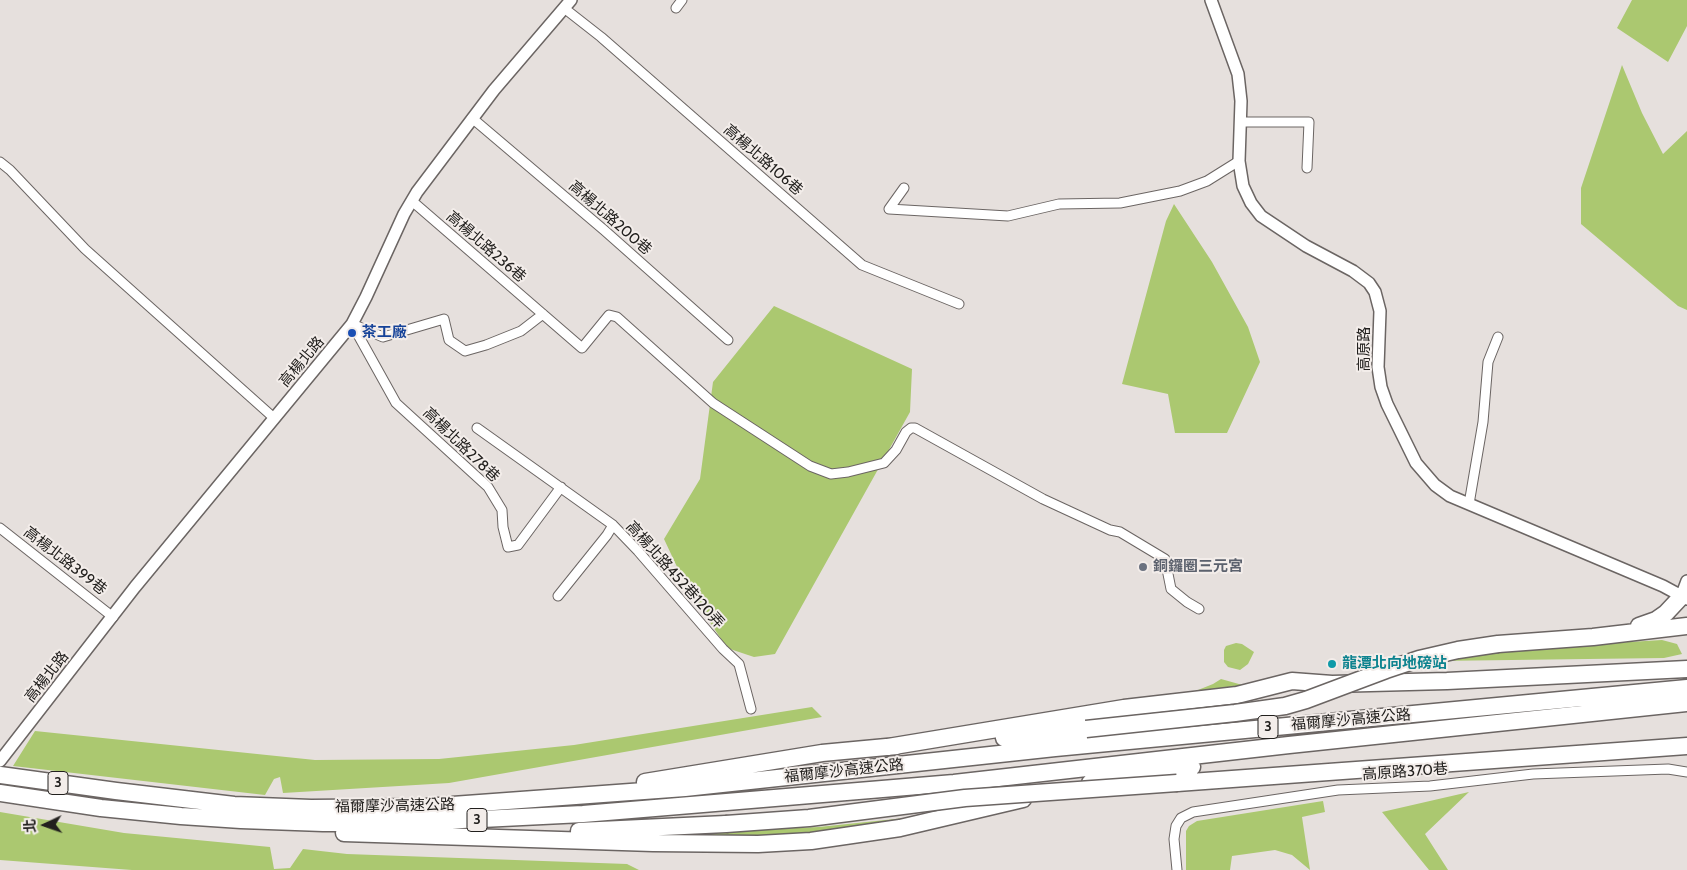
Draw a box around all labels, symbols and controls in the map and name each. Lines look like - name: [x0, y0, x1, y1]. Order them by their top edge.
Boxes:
- street label: 高楊北路106巷: [720, 121, 806, 199]
- street label: 高楊北路200巷: [565, 177, 655, 259]
- street label: 高楊北路236巷: [443, 208, 529, 286]
- place label: 茶工廠: [362, 324, 407, 342]
- marker: 茶工廠: [346, 327, 358, 339]
- street label: 高原路: [1356, 327, 1374, 371]
- street label: 高楊北路: [276, 333, 328, 391]
- street label: 高楊北路278巷: [419, 404, 503, 486]
- street label: 高楊北路452巷120弄: [622, 518, 728, 632]
- street label: 高楊北路399巷: [20, 523, 110, 599]
- place label: 銅鑼圈三元宮: [1153, 558, 1243, 576]
- marker: 銅鑼圈三元宮: [1137, 561, 1149, 573]
- street label: 高楊北路: [21, 648, 73, 706]
- place label: 龍潭北向地磅站: [1342, 655, 1447, 673]
- marker: 龍潭北向地磅站: [1326, 658, 1338, 670]
- street label: 福爾摩沙高速公路: [1290, 706, 1412, 734]
- road number: 3: [1258, 716, 1278, 739]
- street label: 福爾摩沙高速公路: [783, 756, 905, 786]
- street label: 高原路370巷: [1361, 760, 1449, 784]
- road number: 3: [48, 771, 68, 794]
- street label: 福爾摩沙高速公路: [335, 796, 455, 816]
- north arrow: [20, 800, 70, 850]
- road number: 3: [467, 808, 487, 832]
- text: 北: [21, 818, 39, 833]

